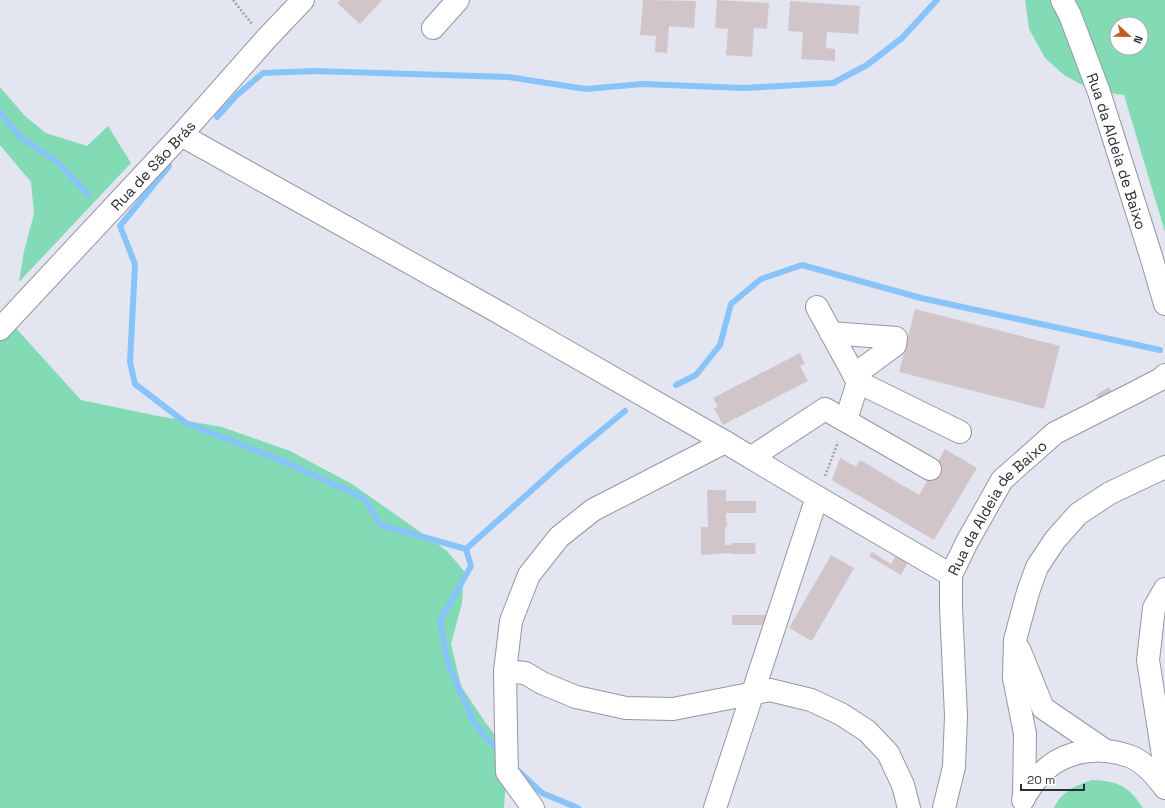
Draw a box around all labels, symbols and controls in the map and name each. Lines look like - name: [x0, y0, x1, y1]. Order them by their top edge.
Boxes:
- north arrow: [1109, 16, 1149, 56]
- text: N: [1130, 34, 1146, 46]
- street label: Rua da Aldeia de Baixo: [1083, 70, 1151, 232]
- street label: Rua de São Brás: [106, 116, 199, 214]
- street label: Rua da Aldeia de Baixo: [943, 435, 1051, 578]
- scale bar: [1021, 766, 1084, 792]
- text: 20 m: [1027, 772, 1055, 788]

